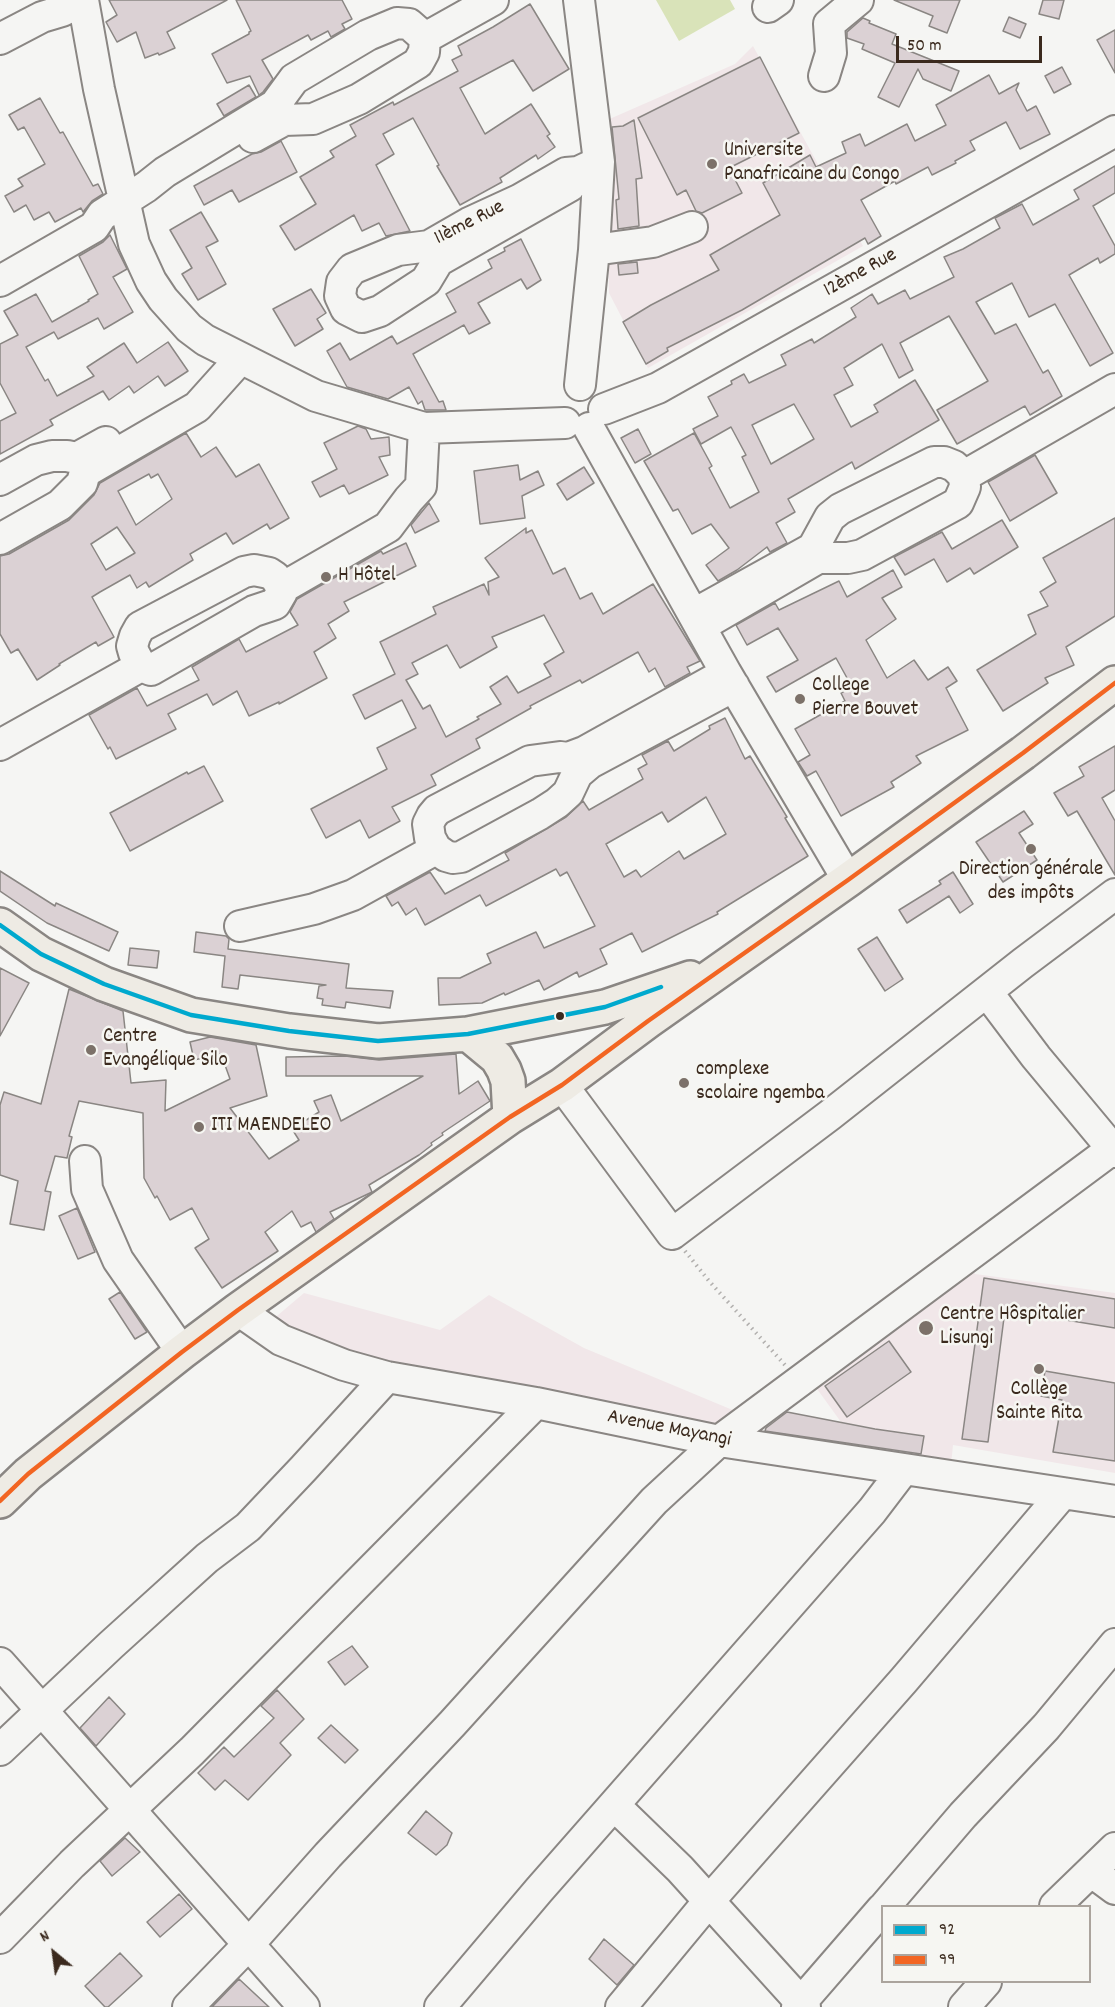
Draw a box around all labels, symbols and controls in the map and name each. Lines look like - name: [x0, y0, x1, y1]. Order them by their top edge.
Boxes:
- scale bar: [899, 24, 1044, 62]
- text: 50 m: [907, 34, 942, 59]
- place label: Universite Panafricaine du Congo: [724, 139, 900, 189]
- marker: Universite Panafricaine du Congo: [705, 157, 719, 171]
- street label: 11ème Rue: [431, 196, 509, 252]
- street label: 12ème Rue: [820, 244, 902, 304]
- place label: H Hôtel: [338, 564, 396, 590]
- marker: H Hôtel: [319, 570, 333, 584]
- place label: College Pierre Bouvet: [812, 674, 918, 724]
- marker: College Pierre Bouvet: [793, 692, 807, 706]
- marker: Direction générale des impôts: [1024, 842, 1038, 856]
- place label: Direction générale des impôts: [959, 858, 1103, 908]
- unlabelled marker: [554, 1010, 566, 1022]
- place label: Centre Evangélique Silo: [103, 1025, 228, 1075]
- marker: Centre Evangélique Silo: [84, 1043, 98, 1057]
- place label: complexe scolaire ngemba: [696, 1058, 825, 1108]
- marker: complexe scolaire ngemba: [677, 1076, 691, 1090]
- place label: ITI MAENDELEO: [211, 1114, 331, 1140]
- marker: ITI MAENDELEO: [192, 1120, 206, 1134]
- place label: Centre Hôspitalier Lisungi: [940, 1303, 1085, 1353]
- marker: Centre Hôspitalier Lisungi: [917, 1319, 935, 1337]
- marker: Collège Sainte Rita: [1032, 1362, 1046, 1376]
- place label: Collège Sainte Rita: [996, 1378, 1082, 1428]
- street label: Avenue Mayangi: [605, 1406, 733, 1454]
- legend: [881, 1905, 1091, 1983]
- text: 92: [939, 1918, 955, 1943]
- north arrow: [24, 1923, 84, 1983]
- text: N: [36, 1925, 54, 1949]
- text: 99: [939, 1948, 956, 1973]

